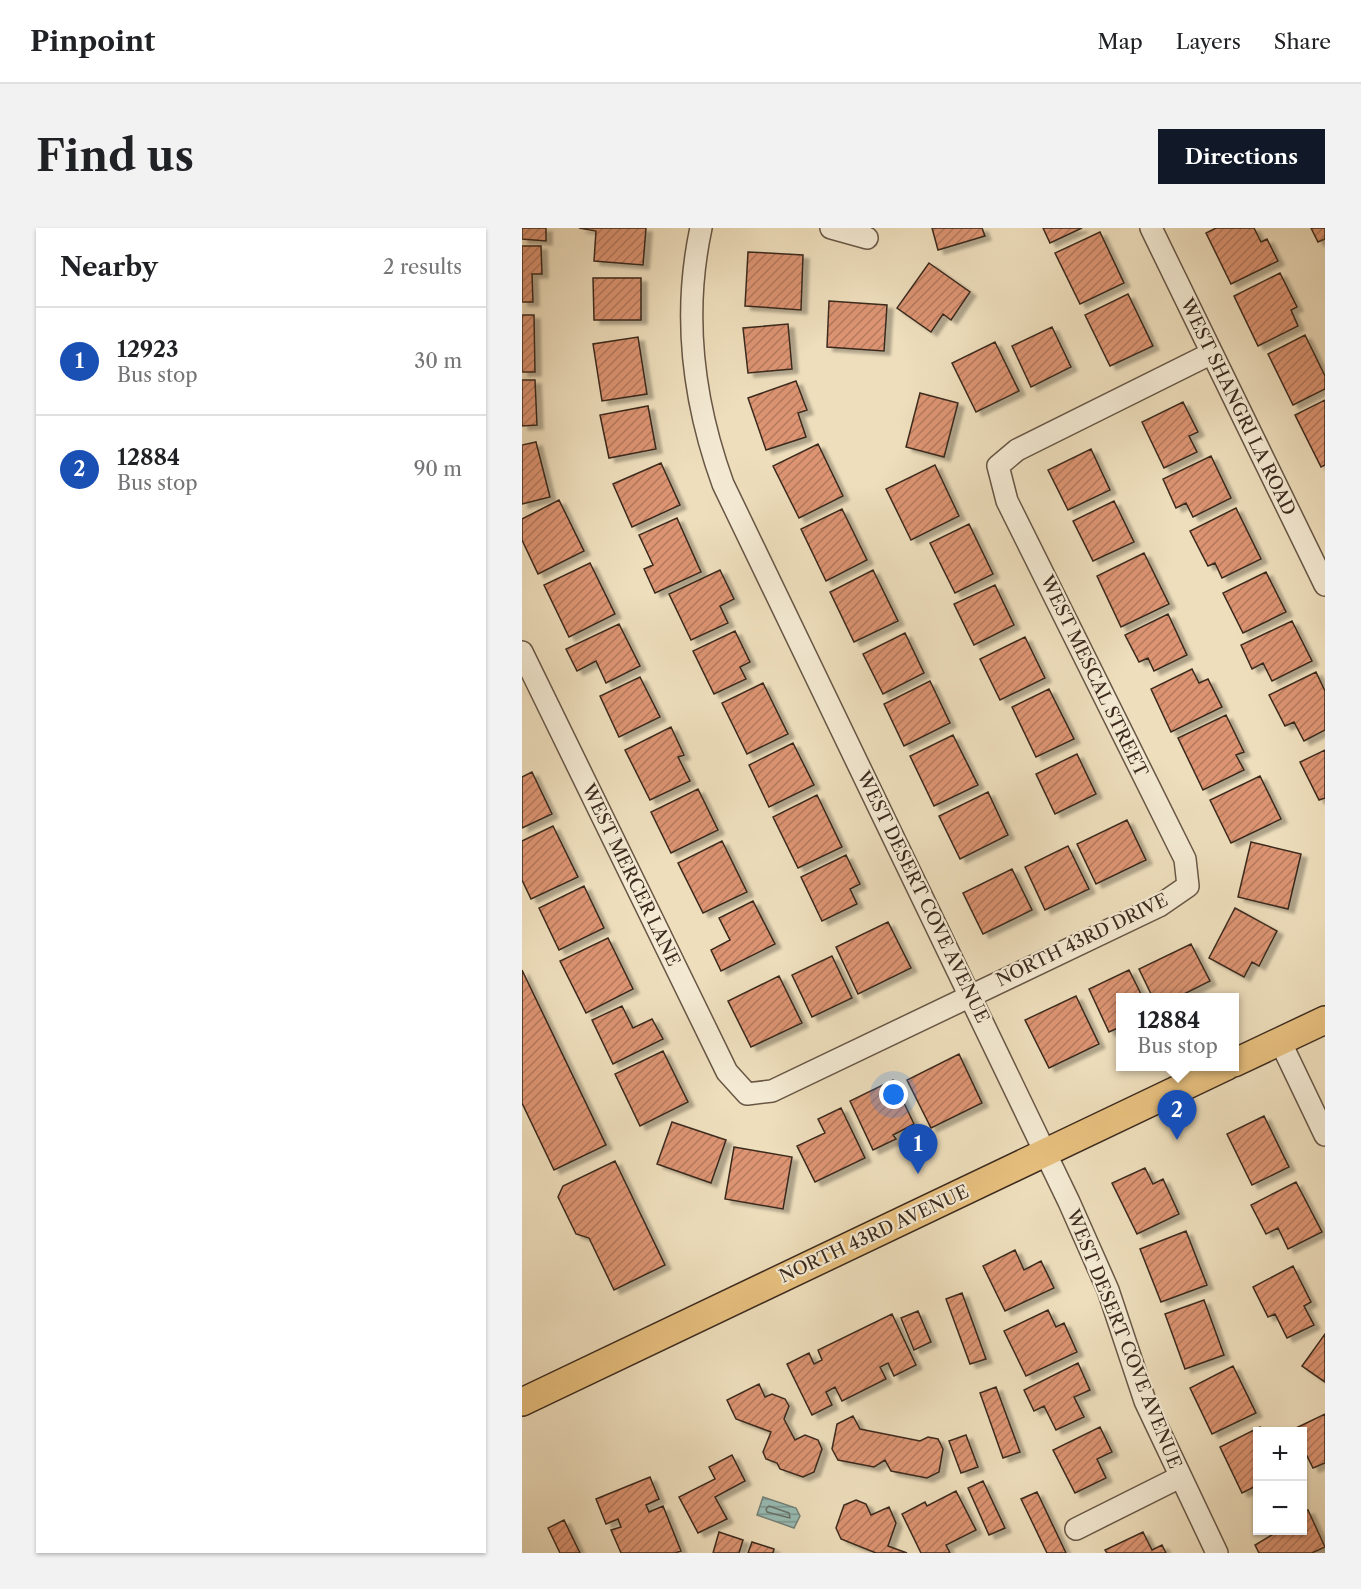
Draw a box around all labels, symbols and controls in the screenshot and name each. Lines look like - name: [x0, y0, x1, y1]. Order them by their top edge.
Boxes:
- text: Pinpoint: [30, 24, 155, 58]
- text: Map: [1098, 29, 1143, 54]
- text: Layers: [1176, 29, 1241, 54]
- text: Share: [1274, 29, 1331, 54]
- button: Directions: [1158, 129, 1325, 184]
- text: Find us: [36, 130, 194, 182]
- text: Nearby: [60, 251, 158, 283]
- text: 2 results: [383, 255, 462, 279]
- street label: WEST SHANGRI LA ROAD: [1175, 294, 1300, 519]
- text: 12923: [117, 336, 178, 363]
- text: 1: [75, 349, 84, 373]
- text: 30 m: [414, 349, 462, 373]
- text: Bus stop: [117, 363, 198, 387]
- text: 12884: [117, 444, 180, 471]
- text: 2: [74, 457, 85, 481]
- text: 90 m: [414, 457, 462, 481]
- text: Bus stop: [117, 471, 198, 495]
- street label: WEST MESCAL STREET: [1035, 571, 1153, 781]
- street label: WEST DESERT COVE AVENUE: [852, 767, 994, 1027]
- street label: WEST MERCER LANE: [577, 779, 685, 970]
- street label: NORTH 43RD DRIVE: [992, 889, 1172, 991]
- popup: [1116, 993, 1239, 1071]
- text: 12884: [1137, 1007, 1200, 1034]
- text: Bus stop: [1137, 1034, 1218, 1058]
- your location: [879, 1080, 908, 1109]
- pin: 2: [1158, 1090, 1196, 1140]
- pin: 1: [898, 1124, 938, 1174]
- street label: NORTH 43RD AVENUE: [776, 1180, 972, 1288]
- street label: WEST DESERT COVE AVENUE: [1061, 1205, 1186, 1472]
- map controls: [1253, 1427, 1307, 1535]
- button: +: [1253, 1427, 1307, 1481]
- button: −: [1253, 1481, 1307, 1535]

